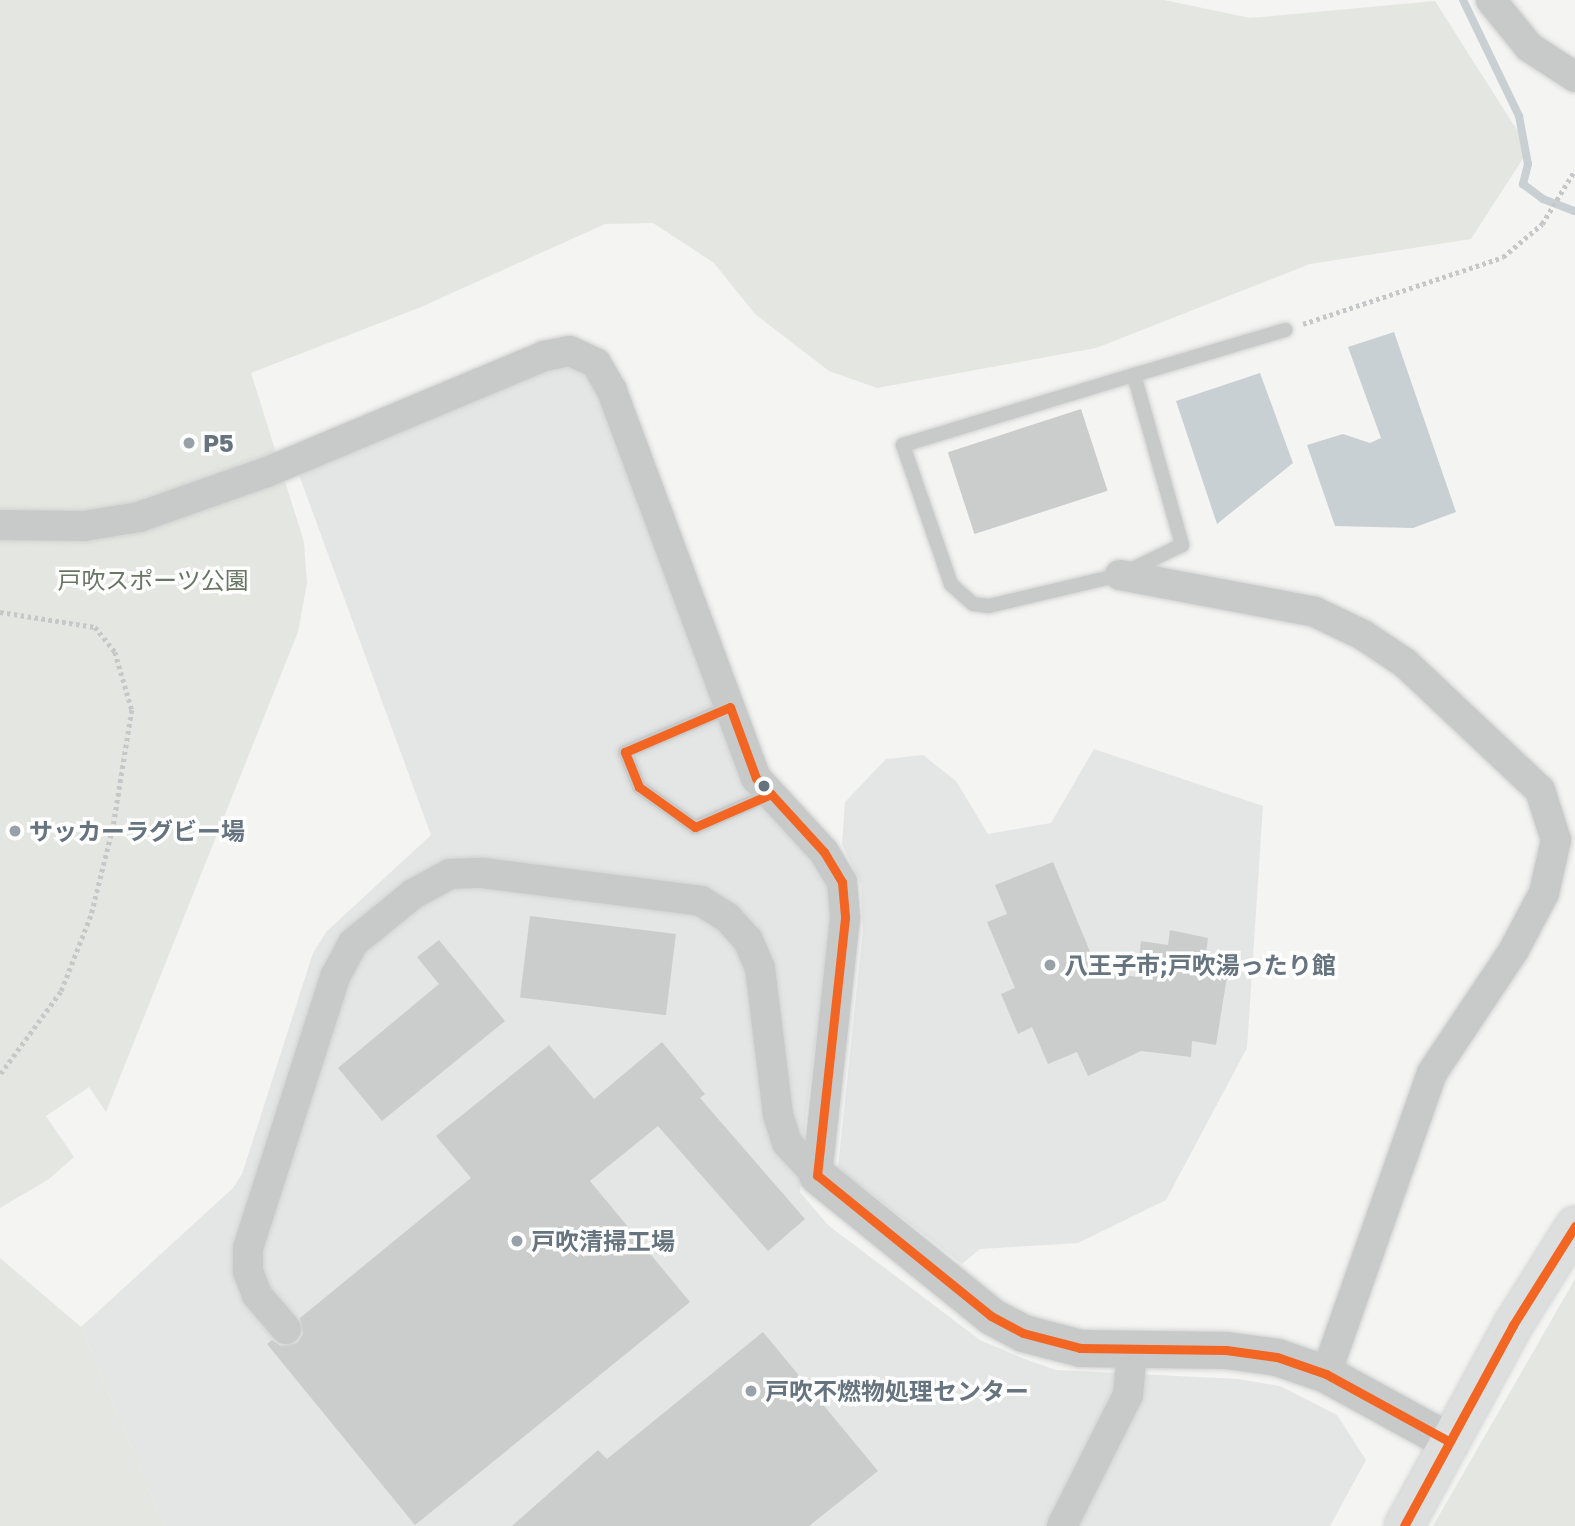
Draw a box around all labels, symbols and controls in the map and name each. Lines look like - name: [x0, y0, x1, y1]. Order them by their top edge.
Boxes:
- place label: P5: [203, 429, 234, 457]
- marker: P5: [181, 435, 197, 451]
- park label: 戸吹スポーツ公園: [57, 566, 249, 594]
- unlabelled marker: [757, 779, 771, 793]
- place label: サッカーラグビー場: [29, 817, 245, 845]
- marker: サッカーラグビー場: [7, 823, 23, 839]
- place label: 八王子市;戸吹湯ったり館: [1064, 951, 1336, 979]
- marker: 八王子市;戸吹湯ったり館: [1042, 957, 1058, 973]
- place label: 戸吹清掃工場: [531, 1227, 675, 1255]
- marker: 戸吹清掃工場: [509, 1233, 525, 1249]
- place label: 戸吹不燃物処理センター: [765, 1377, 1029, 1405]
- marker: 戸吹不燃物処理センター: [743, 1383, 759, 1399]

